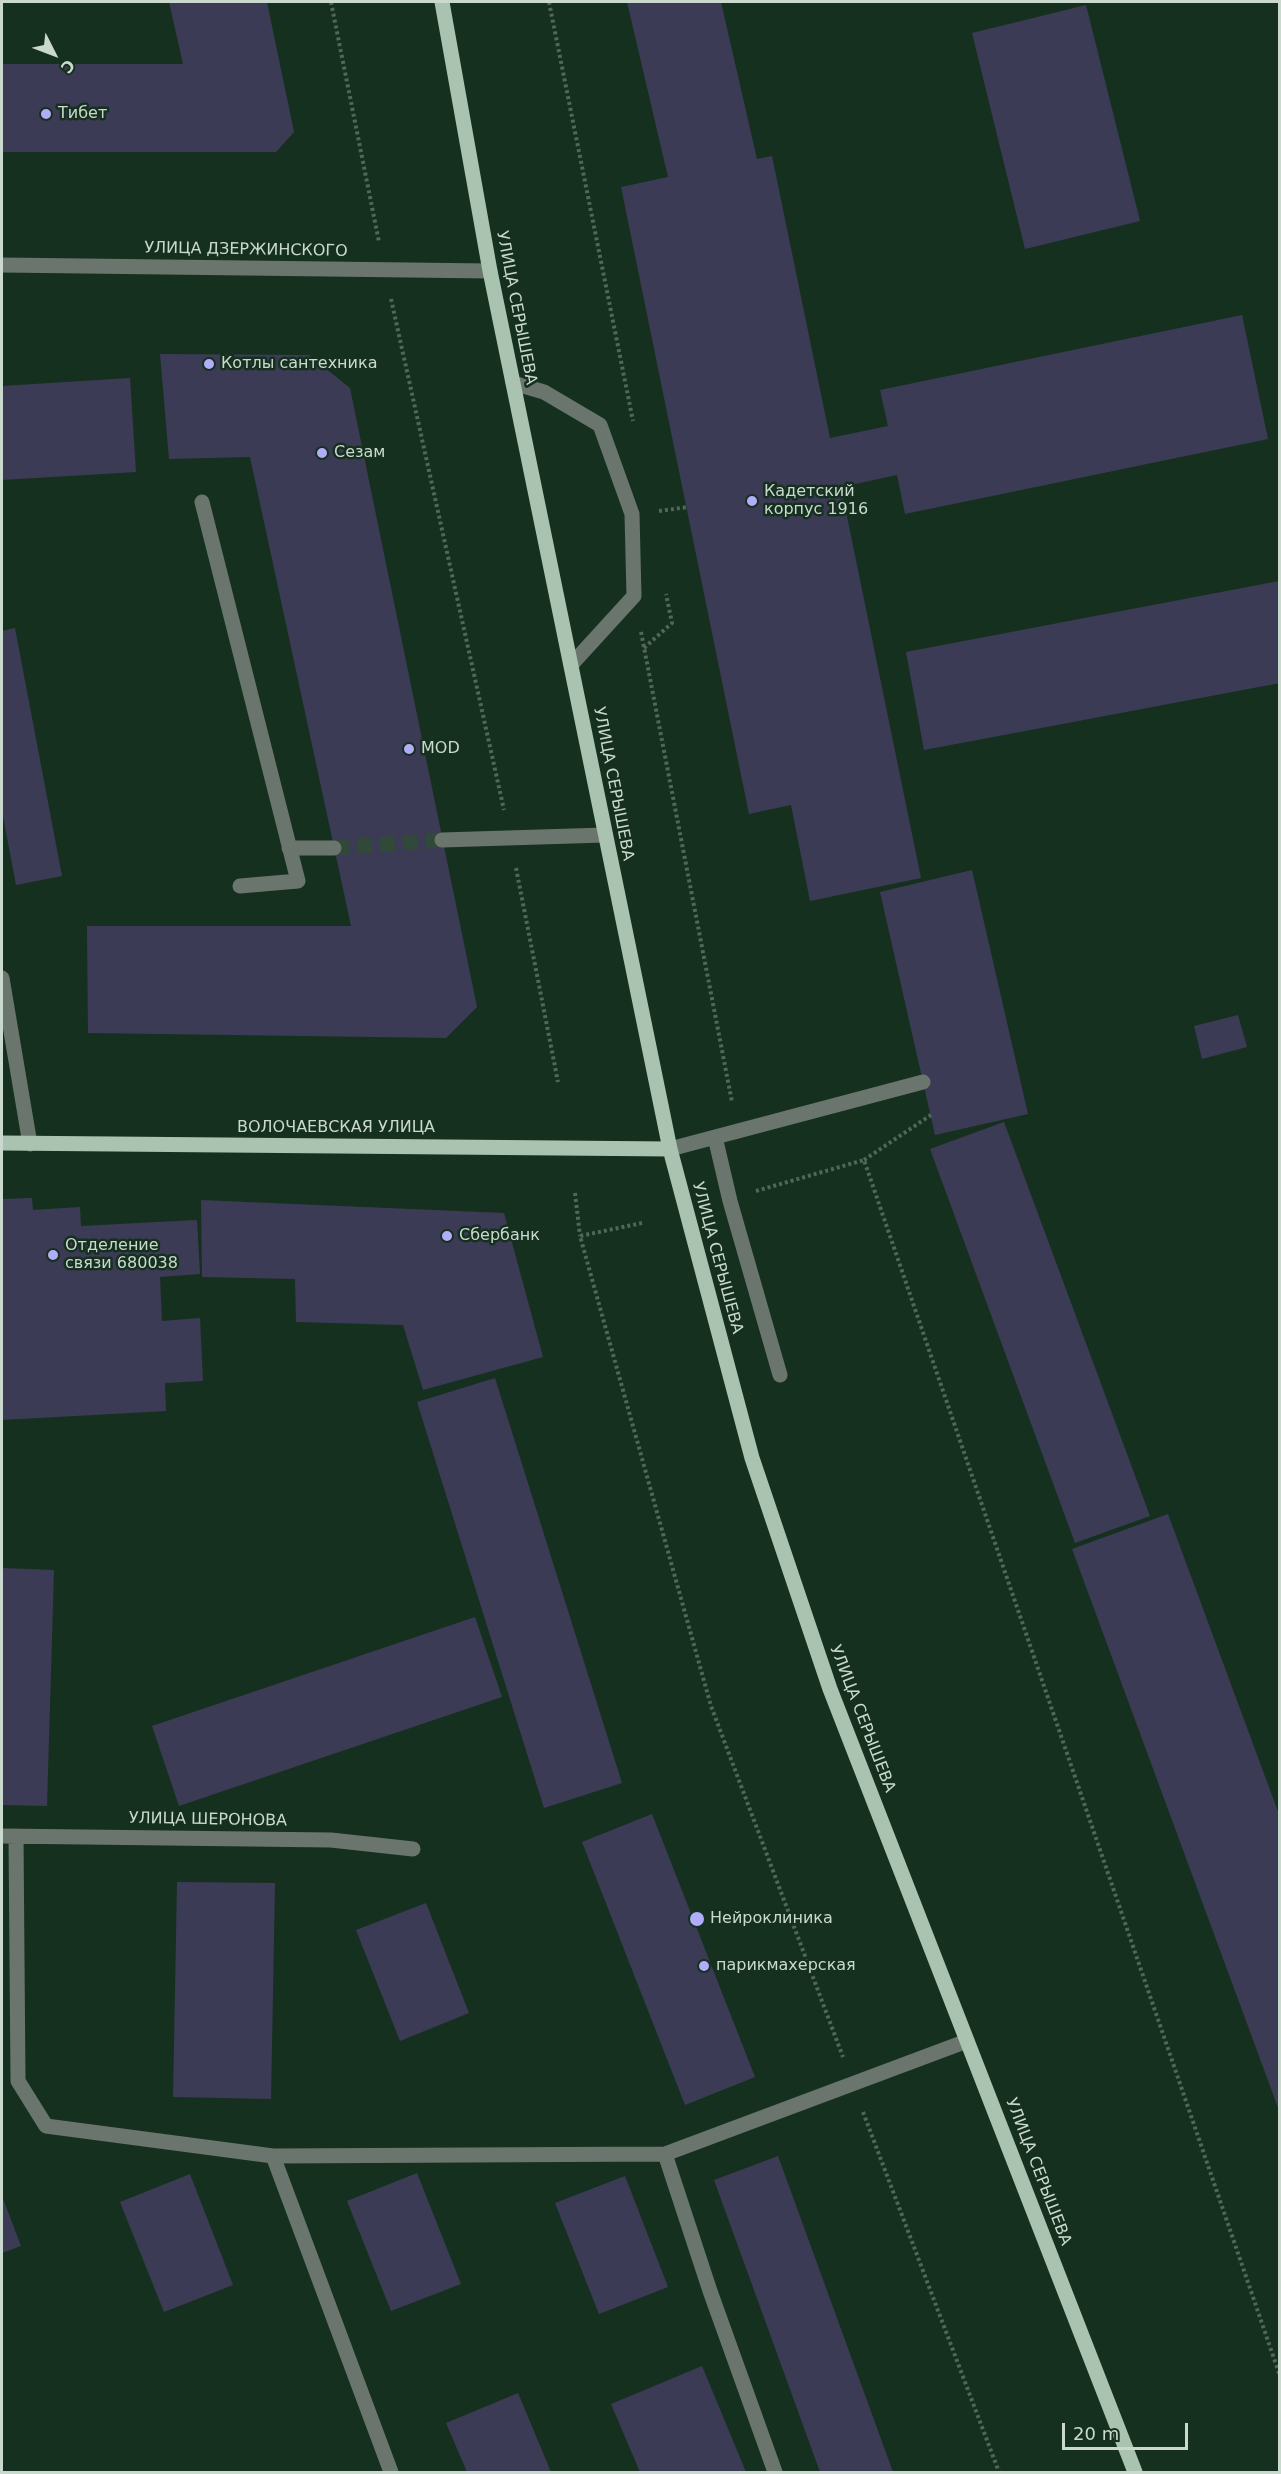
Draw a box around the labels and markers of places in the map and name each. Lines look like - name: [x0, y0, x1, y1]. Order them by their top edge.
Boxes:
- place label: Тибет: [58, 104, 107, 124]
- marker: Тибет: [39, 107, 53, 121]
- place label: Котлы сантехника: [221, 354, 377, 374]
- marker: Котлы сантехника: [202, 357, 216, 371]
- place label: Сезам: [334, 443, 385, 463]
- marker: Сезам: [315, 446, 329, 460]
- place label: Кадетский корпус 1916: [764, 482, 868, 520]
- marker: Кадетский корпус 1916: [745, 494, 759, 508]
- place label: MOD: [421, 739, 460, 759]
- marker: MOD: [402, 742, 416, 756]
- place label: Сбербанк: [459, 1226, 540, 1246]
- marker: Сбербанк: [440, 1229, 454, 1243]
- place label: Отделение связи 680038: [65, 1236, 178, 1274]
- marker: Отделение связи 680038: [46, 1248, 60, 1262]
- place label: Нейроклиника: [710, 1909, 833, 1929]
- marker: Нейроклиника: [688, 1910, 706, 1928]
- place label: парикмахерская: [716, 1956, 856, 1976]
- marker: парикмахерская: [697, 1959, 711, 1973]

